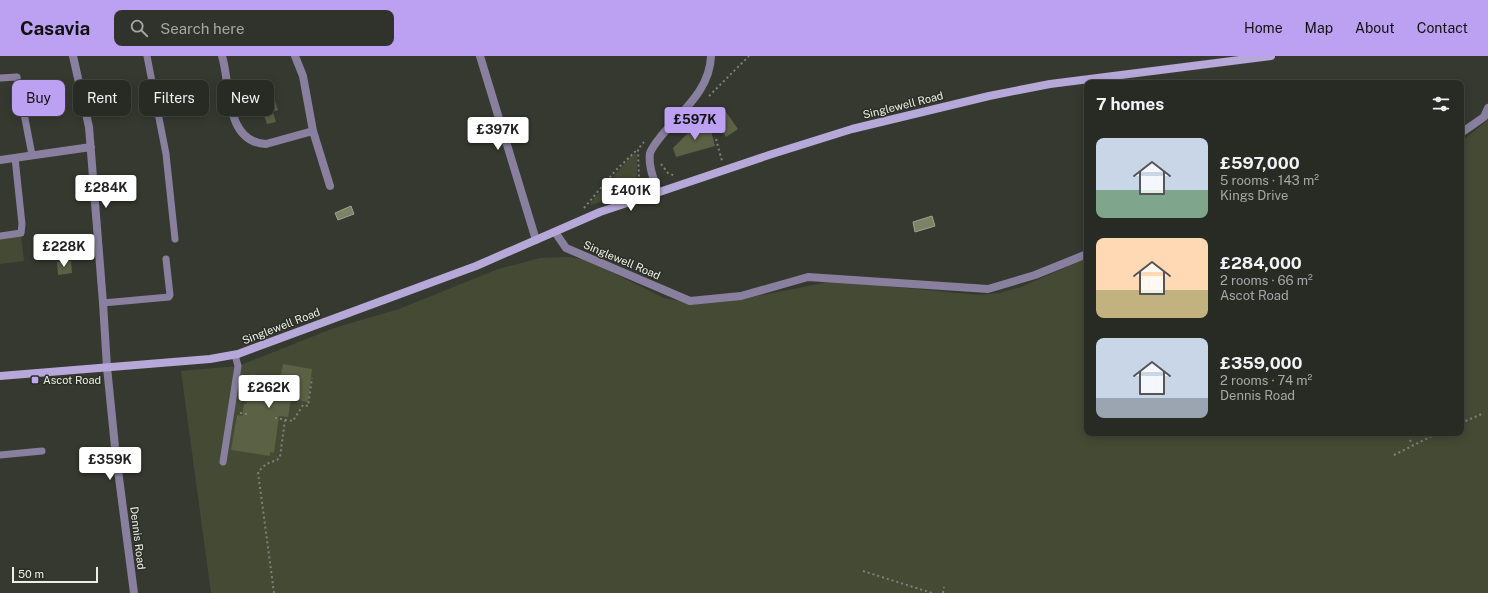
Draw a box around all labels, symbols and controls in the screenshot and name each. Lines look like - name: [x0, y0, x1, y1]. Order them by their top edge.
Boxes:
- search box: [114, 10, 394, 46]
- text: Casavia: [20, 17, 90, 39]
- icon: search: [128, 17, 150, 39]
- text: Search here: [160, 20, 245, 37]
- text: Home: [1244, 20, 1283, 36]
- text: Map: [1305, 20, 1333, 36]
- text: About: [1355, 20, 1395, 36]
- text: Contact: [1417, 20, 1468, 36]
- chip: Buy: [12, 80, 65, 116]
- chip: Rent: [73, 80, 131, 116]
- chip: Filters: [139, 80, 209, 116]
- chip: New: [217, 80, 274, 116]
- street label: Singlewell Road: [862, 89, 944, 121]
- icon: filters: [1430, 93, 1452, 115]
- text: 7 homes: [1096, 94, 1164, 114]
- pin: £597K: [667, 107, 723, 141]
- text: £597K: [673, 112, 717, 127]
- pin: £397K: [470, 117, 526, 151]
- text: £397K: [477, 122, 519, 137]
- text: £597,000: [1220, 153, 1300, 173]
- icon: home: [1128, 154, 1176, 202]
- text: 5 rooms · 143 m²: [1220, 173, 1319, 188]
- pin: £284K: [78, 175, 134, 209]
- pin: £401K: [603, 178, 659, 212]
- text: £284K: [84, 180, 128, 195]
- text: £401K: [611, 183, 651, 198]
- text: Kings Drive: [1220, 188, 1288, 203]
- pin: £228K: [36, 234, 92, 268]
- street label: Singlewell Road: [582, 238, 662, 282]
- text: £228K: [43, 239, 85, 254]
- text: £284,000: [1220, 253, 1302, 273]
- icon: home: [1128, 254, 1176, 302]
- text: 2 rooms · 66 m²: [1220, 273, 1313, 288]
- text: Ascot Road: [1220, 288, 1289, 303]
- street label: Singlewell Road: [240, 306, 322, 346]
- text: £359,000: [1220, 353, 1302, 373]
- icon: home: [1128, 354, 1176, 402]
- text: 2 rooms · 74 m²: [1220, 373, 1312, 388]
- place label: Ascot Road: [43, 374, 101, 386]
- marker: Ascot Road: [30, 375, 40, 385]
- pin: £262K: [241, 375, 297, 409]
- text: £262K: [248, 380, 290, 395]
- text: Dennis Road: [1220, 388, 1295, 403]
- pin: £359K: [82, 447, 138, 481]
- text: £359K: [88, 452, 132, 467]
- street label: Dennis Road: [128, 506, 148, 570]
- scale bar: [12, 565, 98, 584]
- text: 50 m: [18, 568, 44, 580]

